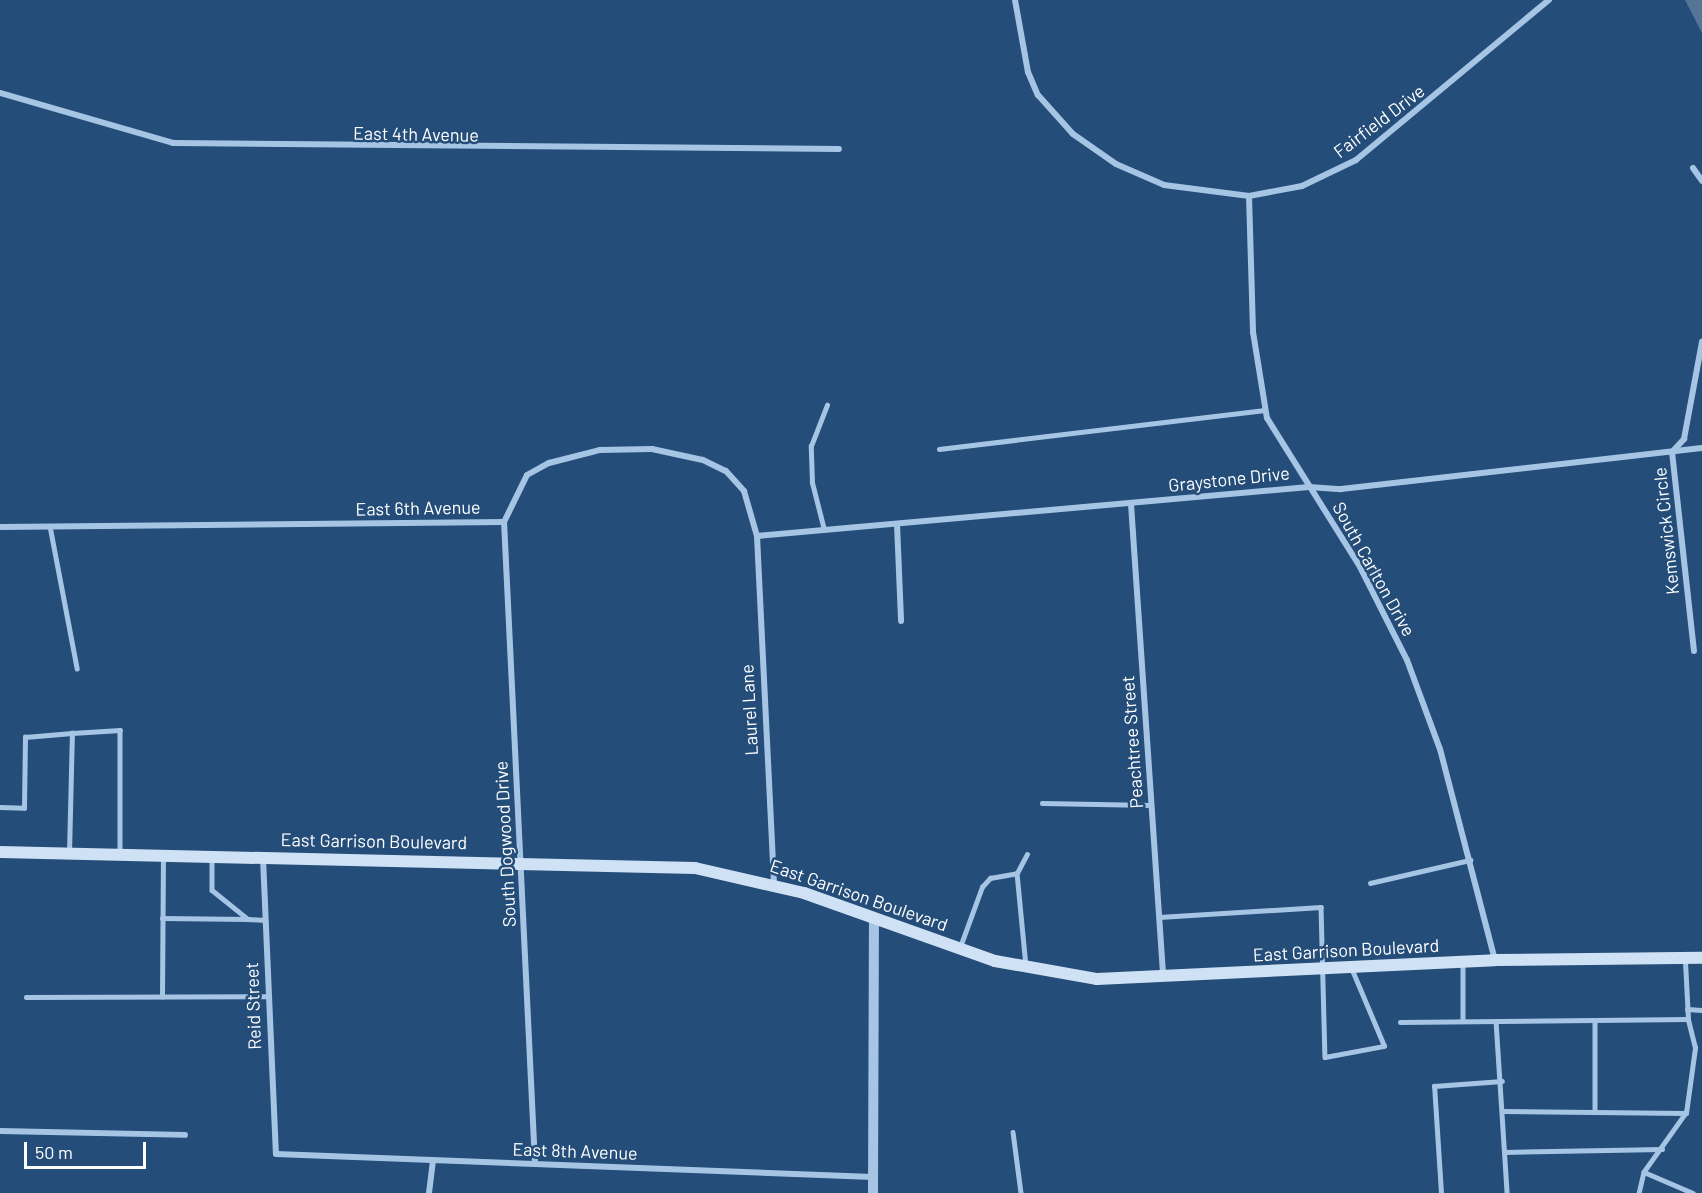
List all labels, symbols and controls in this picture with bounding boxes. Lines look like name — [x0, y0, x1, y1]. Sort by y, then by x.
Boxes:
street label: Fairfield Drive — [1329, 80, 1429, 162]
street label: East 4th Avenue — [353, 122, 479, 146]
street label: Graystone Drive — [1167, 462, 1291, 496]
street label: Kemswick Circle — [1649, 466, 1683, 596]
street label: East 6th Avenue — [355, 496, 481, 520]
street label: South Carlton Drive — [1328, 498, 1420, 640]
street label: Laurel Lane — [736, 664, 762, 756]
street label: Peachtree Street — [1117, 675, 1147, 809]
street label: South Dogwood Drive — [490, 760, 520, 928]
street label: East Garrison Boulevard — [281, 829, 467, 853]
street label: East Garrison Boulevard — [767, 854, 951, 936]
street label: East Garrison Boulevard — [1252, 934, 1440, 966]
street label: Reid Street — [241, 962, 265, 1050]
scale bar — [27, 1130, 148, 1168]
street label: East 8th Avenue — [512, 1138, 638, 1164]
text: 50 m — [35, 1141, 73, 1163]

